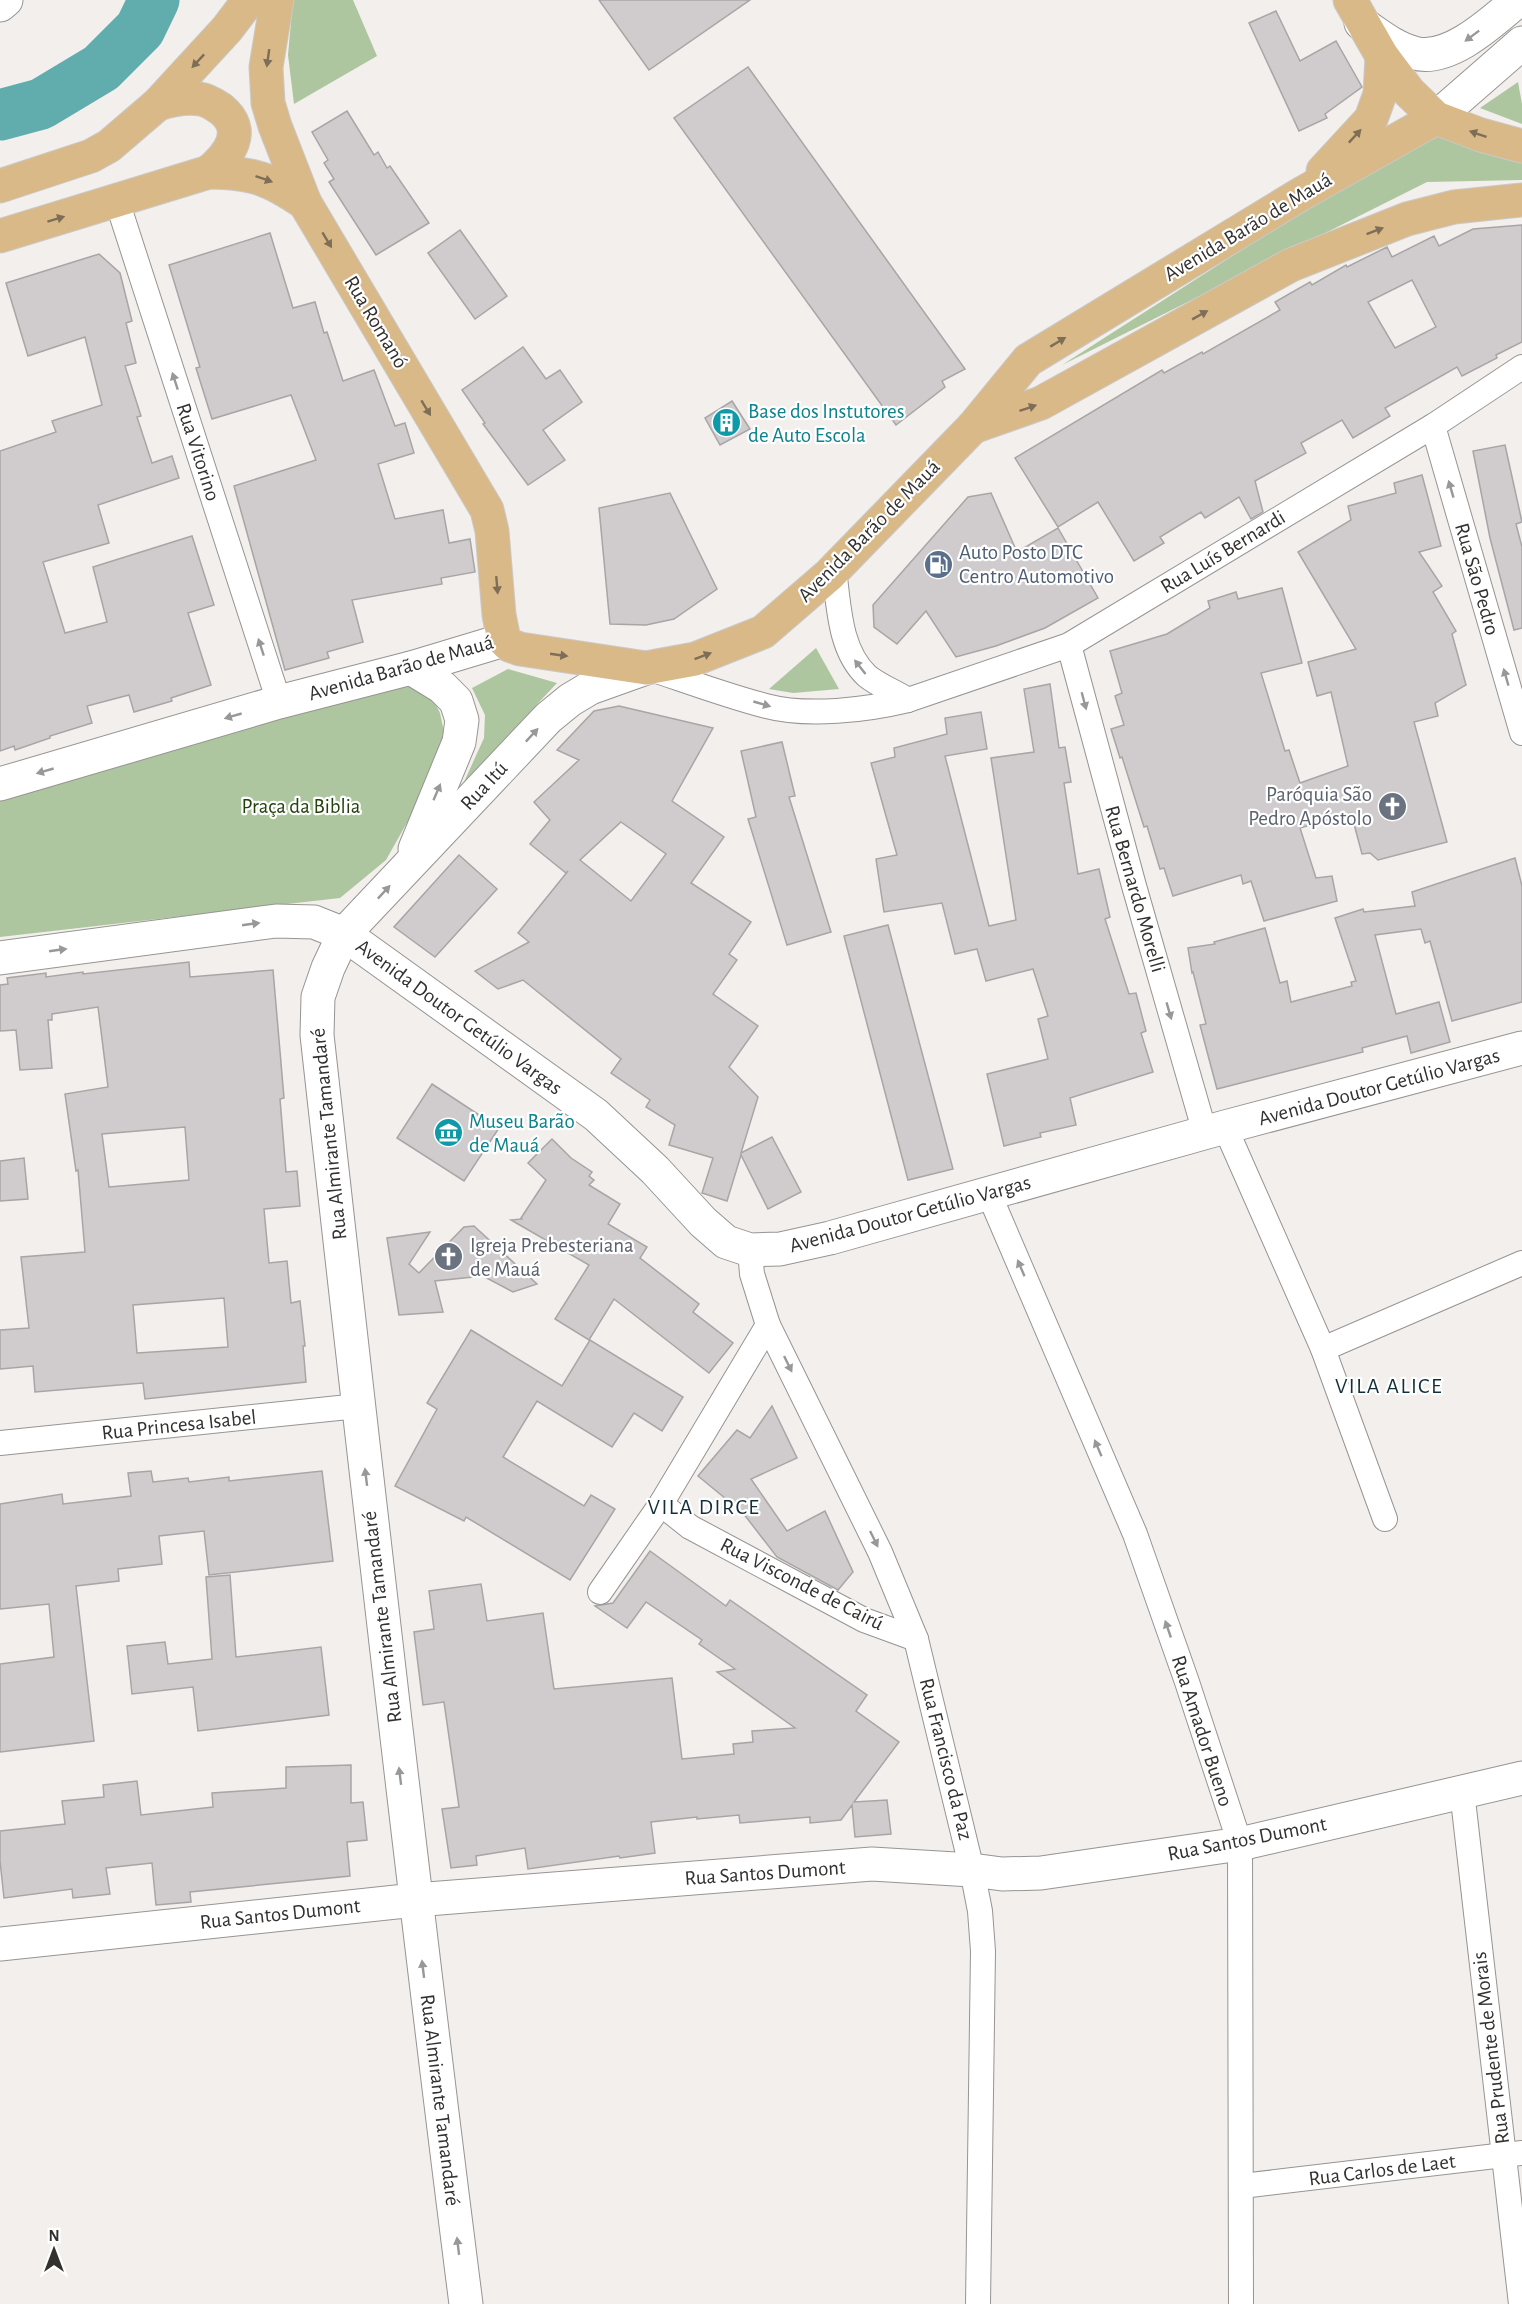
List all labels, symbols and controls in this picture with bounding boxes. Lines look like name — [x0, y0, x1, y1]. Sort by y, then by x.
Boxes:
one-way arrow — [1464, 29, 1480, 42]
one-way arrow — [263, 48, 272, 67]
one-way arrow — [191, 53, 205, 67]
one-way arrow — [1469, 128, 1487, 138]
one-way arrow — [1348, 129, 1361, 144]
street label: Avenida Barão de Mauá — [1161, 169, 1336, 285]
one-way arrow — [255, 175, 273, 185]
one-way arrow — [47, 214, 65, 223]
one-way arrow — [1366, 226, 1384, 235]
one-way arrow — [322, 232, 332, 249]
street label: Rua Romanó — [340, 272, 412, 372]
one-way arrow — [1192, 310, 1209, 320]
one-way arrow — [1050, 337, 1066, 348]
one-way arrow — [170, 372, 180, 390]
street label: Rua Vitorino — [172, 400, 224, 504]
one-way arrow — [421, 400, 432, 416]
place label: Base dos Instutores de Auto Escola — [748, 401, 904, 446]
one-way arrow — [1019, 402, 1037, 412]
building icon: Base dos Instutores de Auto Escola — [711, 407, 743, 439]
street label: Avenida Barão de Mauá — [794, 456, 944, 606]
one-way arrow — [1446, 480, 1455, 498]
street label: Rua Luís Bernardi — [1157, 507, 1289, 597]
street label: Rua São Pedro — [1451, 520, 1503, 638]
place label: Auto Posto DTC Centro Automotivo — [959, 542, 1114, 587]
fuel station icon: Auto Posto DTC Centro Automotivo — [922, 548, 954, 580]
one-way arrow — [492, 576, 501, 595]
street label: Avenida Barão de Mauá — [306, 631, 496, 704]
one-way arrow — [256, 638, 265, 656]
one-way arrow — [550, 650, 569, 659]
one-way arrow — [694, 650, 712, 660]
one-way arrow — [855, 659, 867, 674]
one-way arrow — [1501, 668, 1510, 686]
one-way arrow — [1080, 693, 1089, 711]
one-way arrow — [753, 700, 771, 709]
one-way arrow — [223, 712, 241, 721]
one-way arrow — [525, 727, 539, 742]
street label: Rua Itú — [457, 757, 512, 814]
one-way arrow — [36, 767, 54, 776]
one-way arrow — [432, 783, 442, 801]
place label: Paróquia São Pedro Apóstolo — [1248, 784, 1372, 829]
church icon: Paróquia São Pedro Apóstolo — [1377, 790, 1409, 822]
park label: Praça da Biblia — [241, 796, 361, 817]
street label: Rua Bernardo Morelli — [1101, 803, 1169, 975]
one-way arrow — [377, 884, 391, 899]
one-way arrow — [242, 920, 261, 929]
street label: Avenida Doutor Getúlio Vargas — [352, 935, 566, 1099]
one-way arrow — [49, 946, 68, 955]
one-way arrow — [1165, 1002, 1175, 1020]
street label: Rua Almirante Tamandaré — [307, 1027, 351, 1241]
street label: Avenida Doutor Getúlio Vargas — [1256, 1045, 1502, 1129]
place label: Museu Barão de Mauá — [469, 1111, 575, 1156]
museum icon: Museu Barão de Mauá — [432, 1117, 464, 1149]
street label: Avenida Doutor Getúlio Vargas — [787, 1172, 1033, 1256]
place label: Igreja Prebesteriana de Mauá — [470, 1235, 634, 1280]
church icon: Igreja Prebesteriana de Mauá — [433, 1241, 465, 1273]
one-way arrow — [1016, 1259, 1026, 1277]
one-way arrow — [783, 1356, 792, 1373]
district label: VILA ALICE — [1335, 1375, 1443, 1397]
street label: Rua Princesa Isabel — [101, 1406, 257, 1444]
one-way arrow — [1093, 1438, 1103, 1456]
one-way arrow — [361, 1468, 371, 1487]
district label: VILA DIRCE — [648, 1496, 760, 1518]
street label: Rua Almirante Tamandaré — [359, 1510, 405, 1724]
one-way arrow — [869, 1531, 878, 1548]
street label: Rua Visconde de Cairú — [717, 1534, 887, 1634]
one-way arrow — [1163, 1620, 1173, 1638]
street label: Rua Amador Bueno — [1168, 1653, 1236, 1809]
street label: Rua Francisco da Paz — [916, 1676, 976, 1842]
one-way arrow — [395, 1766, 405, 1785]
street label: Rua Santos Dumont — [1166, 1813, 1329, 1865]
street label: Rua Santos Dumont — [684, 1857, 847, 1889]
street label: Rua Santos Dumont — [199, 1895, 362, 1933]
street label: Rua Prudente de Morais — [1469, 1951, 1513, 2145]
one-way arrow — [419, 1960, 428, 1979]
street label: Rua Almirante Tamandaré — [417, 1993, 463, 2207]
street label: Rua Carlos de Laet — [1307, 2151, 1457, 2189]
north arrow — [24, 2220, 84, 2280]
text: N — [48, 2228, 60, 2244]
one-way arrow — [454, 2236, 463, 2255]

